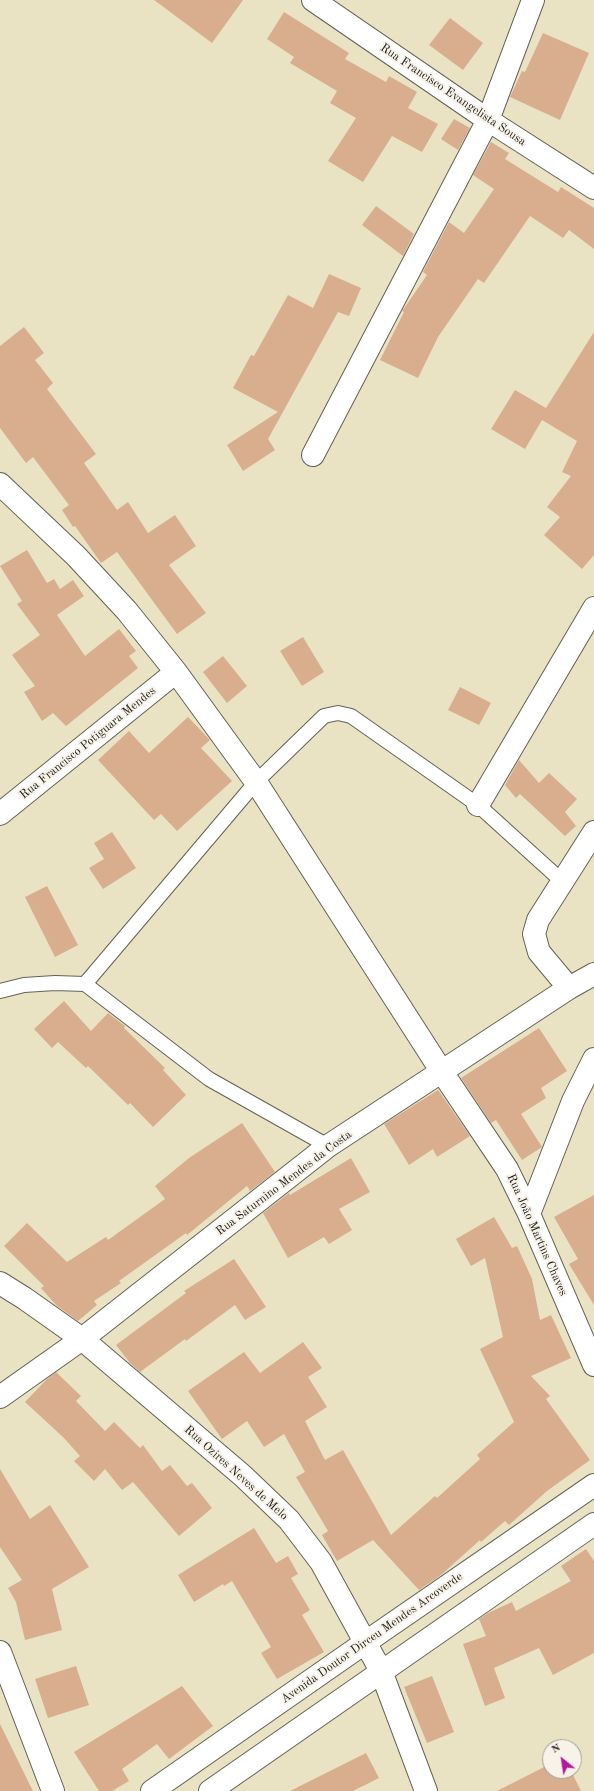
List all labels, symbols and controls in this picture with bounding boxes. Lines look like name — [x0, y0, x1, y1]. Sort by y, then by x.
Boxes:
street label: Rua Francisco Evangelista Sousa — [377, 41, 529, 149]
street label: Rua Francisco Potiguara Mendes — [17, 684, 159, 802]
street label: Rua Saturnino Mendes da Costa — [213, 1127, 355, 1239]
street label: Rua João Martins Chaves — [504, 1172, 570, 1298]
street label: Rua Ozires Neves de Melo — [181, 1423, 291, 1523]
street label: Avenida Doutor Dirceu Mendes Arcoverde — [278, 1569, 466, 1707]
north arrow — [542, 1739, 582, 1779]
text: N — [550, 1742, 563, 1756]

